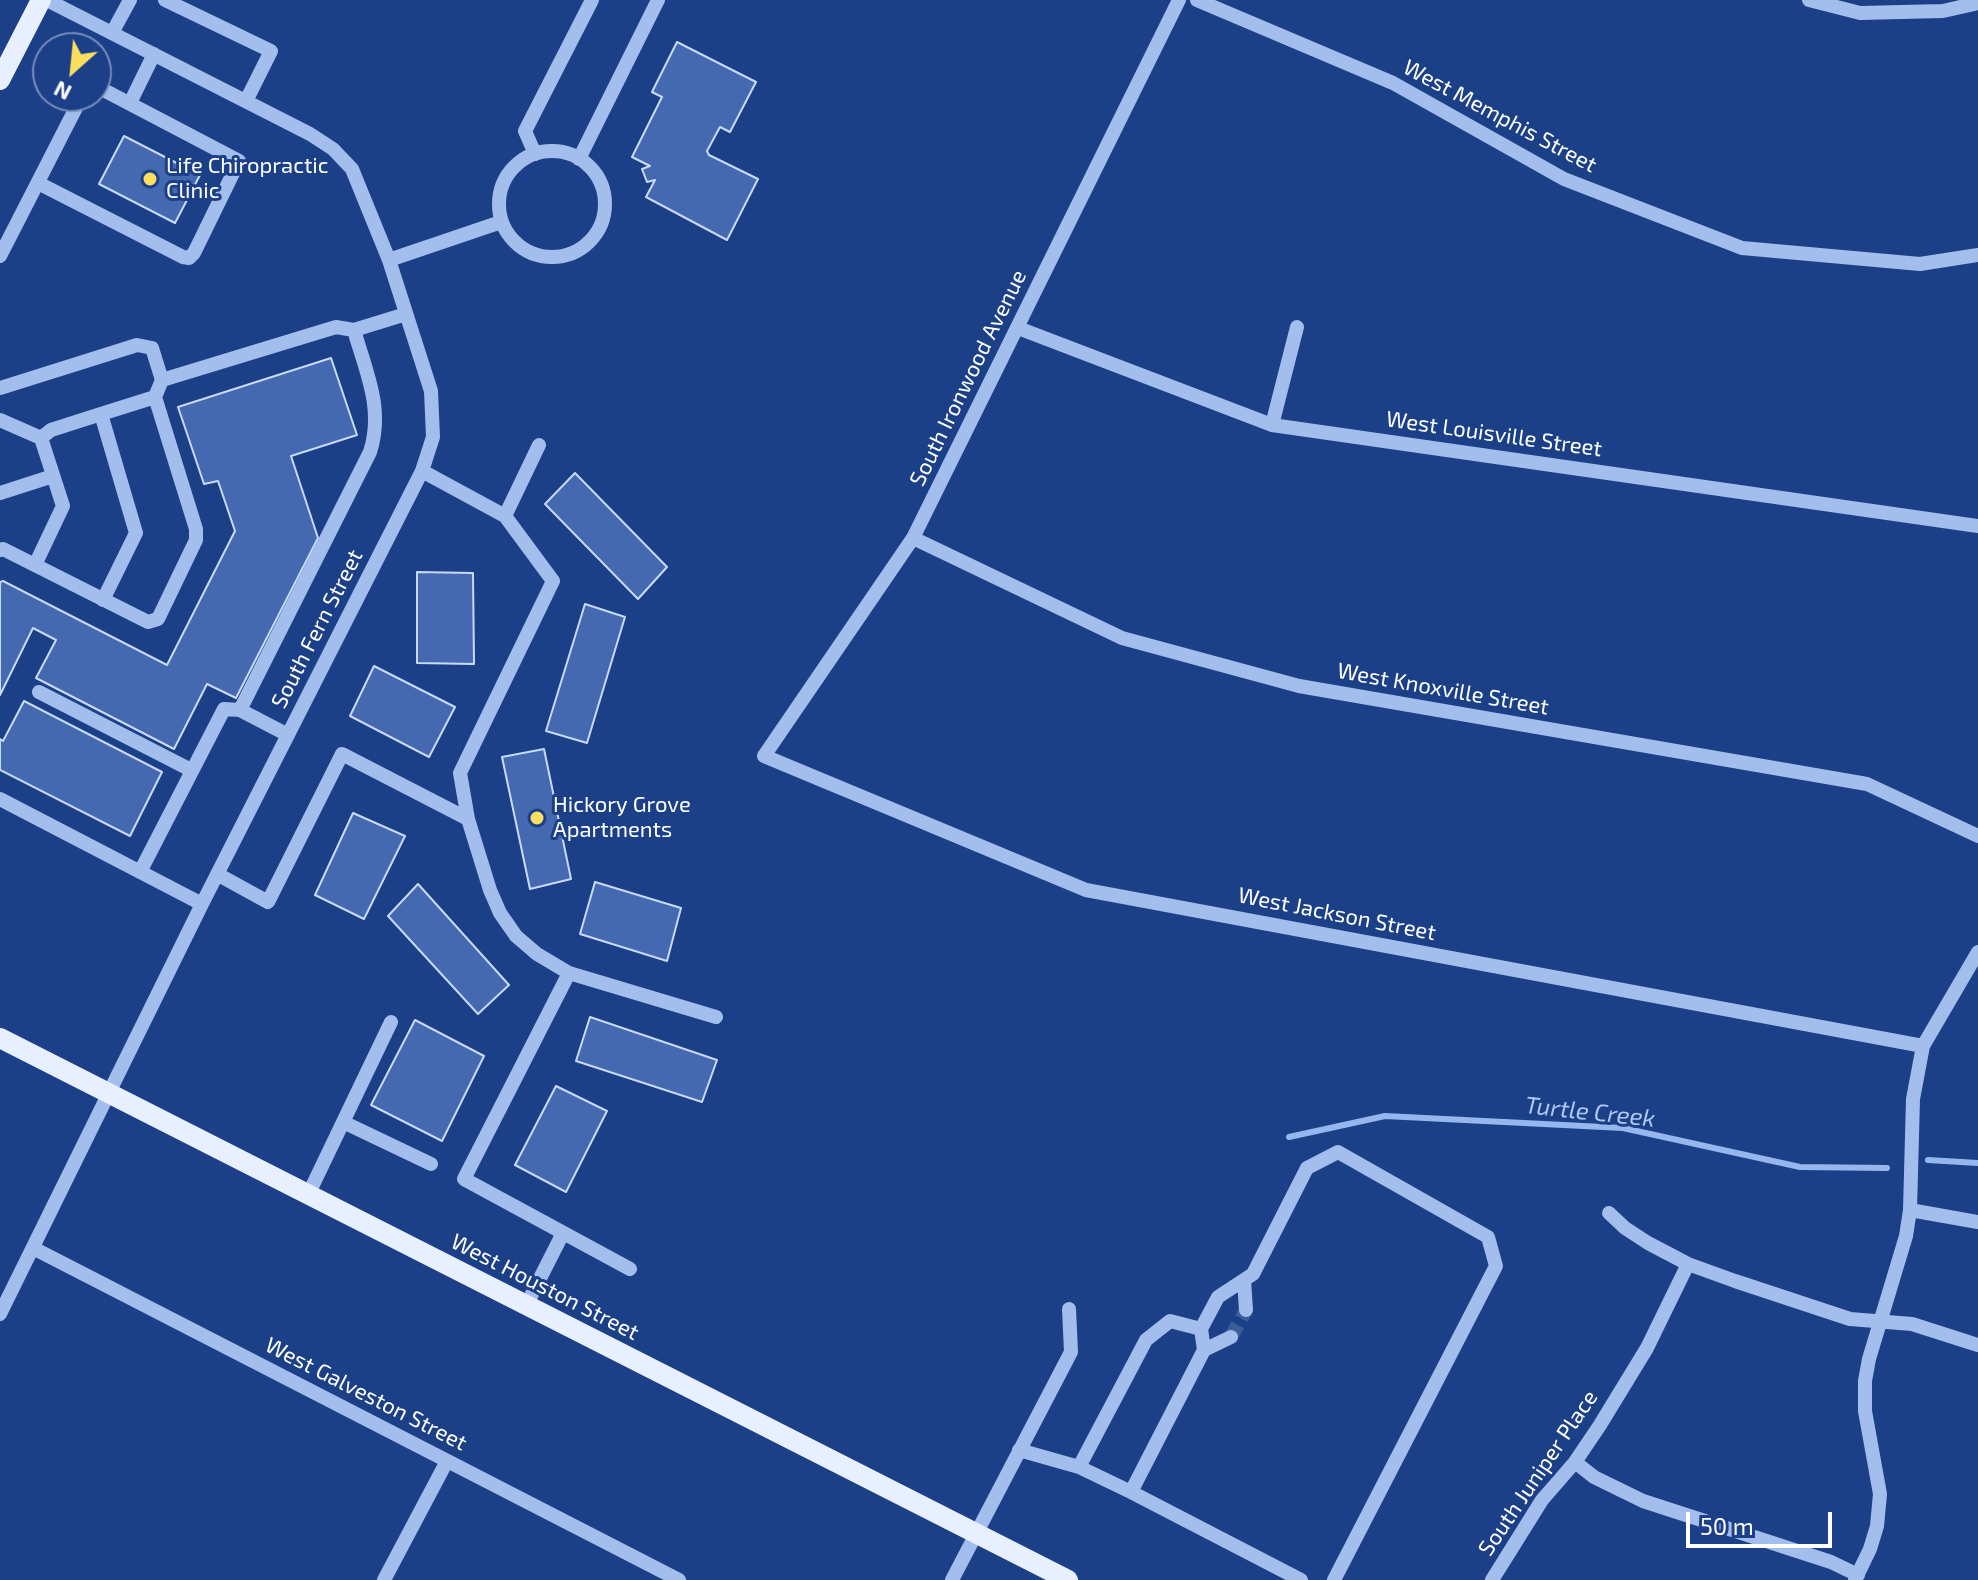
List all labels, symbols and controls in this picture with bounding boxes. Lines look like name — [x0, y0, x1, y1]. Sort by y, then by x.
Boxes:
north arrow — [32, 32, 112, 112]
street label: West Memphis Street — [1399, 54, 1601, 178]
text: N — [49, 76, 75, 107]
place label: Life Chiropractic Clinic — [166, 153, 328, 204]
marker: Life Chiropractic Clinic — [141, 170, 159, 188]
street label: South Ironwood Avenue — [904, 266, 1032, 490]
street label: West Louisville Street — [1384, 406, 1604, 462]
street label: South Fern Street — [266, 545, 368, 713]
street label: West Knoxville Street — [1335, 657, 1551, 721]
place label: Hickory Grove Apartments — [553, 792, 691, 844]
marker: Hickory Grove Apartments — [528, 809, 546, 827]
street label: West Jackson Street — [1236, 882, 1438, 946]
water label: Turtle Creek — [1524, 1091, 1656, 1133]
street label: West Houston Street — [447, 1228, 643, 1346]
street label: West Galveston Street — [261, 1332, 471, 1456]
street label: South Juniper Place — [1473, 1385, 1603, 1561]
scale bar — [1690, 1496, 1836, 1546]
text: 50 m — [1700, 1511, 1754, 1540]

